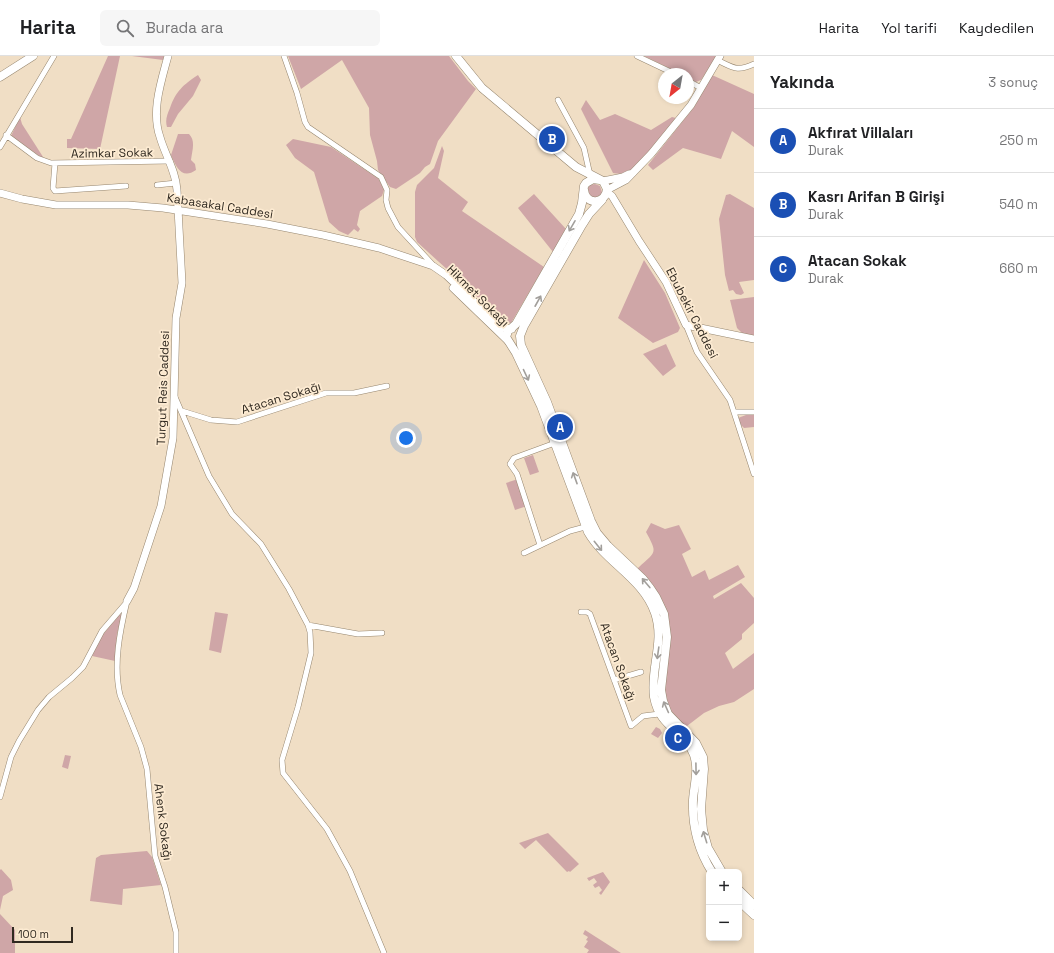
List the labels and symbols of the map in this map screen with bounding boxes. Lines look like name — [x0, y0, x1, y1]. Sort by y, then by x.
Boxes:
north arrow — [658, 68, 694, 104]
pin: B — [539, 124, 565, 154]
street label: Azimkar Sokak — [71, 144, 154, 162]
street label: Kabasakal Caddesi — [166, 190, 274, 222]
one-way arrow — [567, 220, 575, 232]
street label: Hikmet Sokağı — [444, 262, 512, 330]
street label: Ebubekir Caddesi — [662, 265, 722, 361]
one-way arrow — [534, 295, 542, 307]
street label: Turgut Reis Caddesi — [153, 330, 173, 446]
one-way arrow — [523, 368, 530, 380]
street label: Atacan Sokağı — [239, 378, 323, 418]
pin: A — [547, 412, 573, 442]
your location — [396, 428, 416, 448]
one-way arrow — [571, 472, 579, 484]
one-way arrow — [593, 541, 602, 551]
one-way arrow — [642, 578, 651, 589]
street label: Atacan Sokağı — [596, 620, 640, 704]
one-way arrow — [654, 646, 662, 659]
one-way arrow — [661, 702, 669, 714]
pin: C — [665, 723, 691, 753]
one-way arrow — [692, 762, 699, 775]
street label: Ahenk Sokağı — [150, 783, 176, 861]
one-way arrow — [701, 831, 708, 844]
scale bar — [12, 925, 73, 944]

